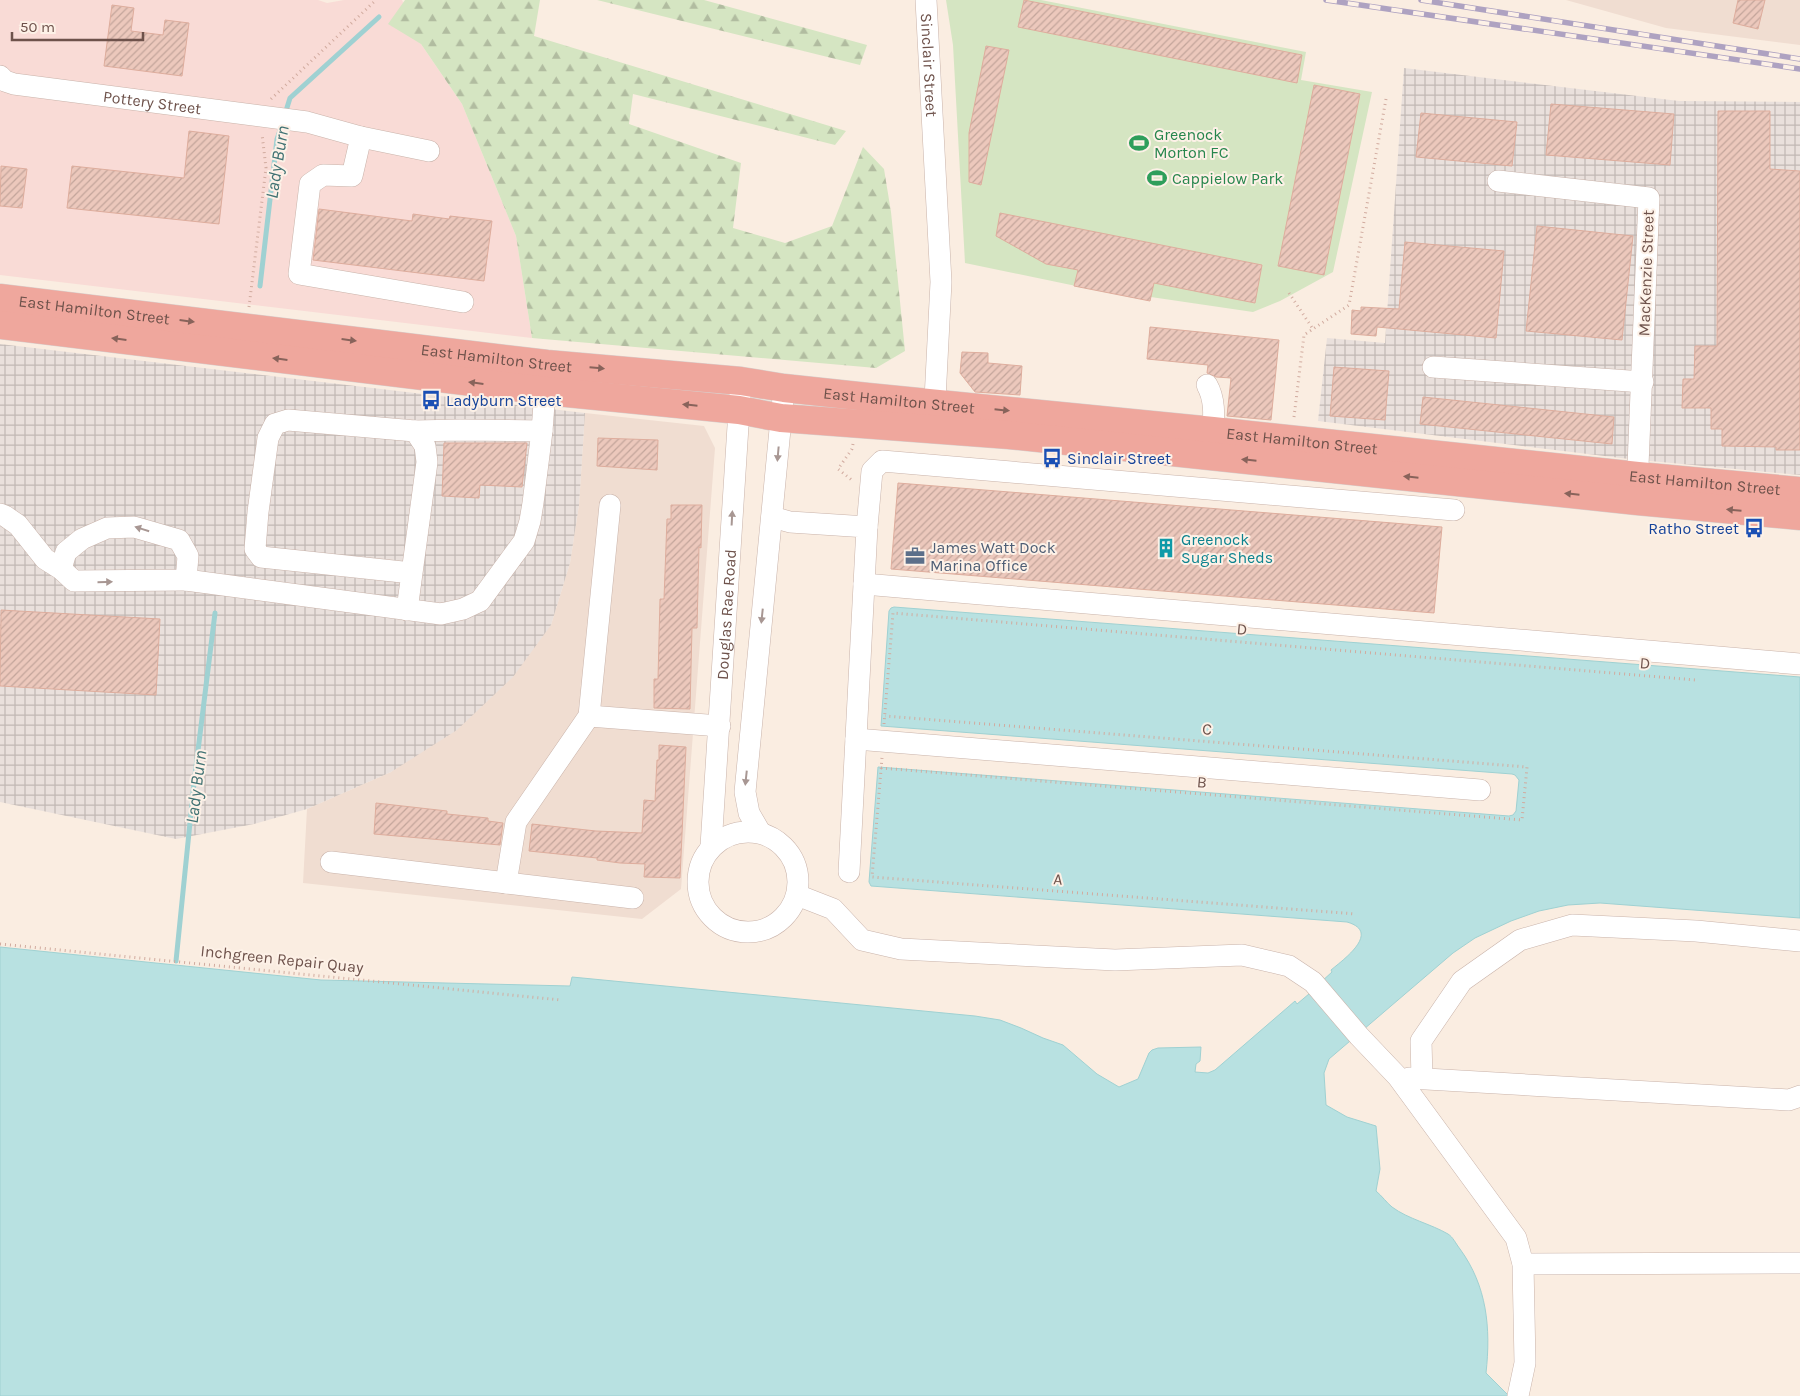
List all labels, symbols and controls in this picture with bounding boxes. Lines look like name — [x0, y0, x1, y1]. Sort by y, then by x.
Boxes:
scale bar — [12, 10, 144, 42]
street label: Sinclair Street — [917, 12, 942, 117]
text: 50 m — [20, 18, 55, 36]
street label: Pottery Street — [102, 86, 203, 118]
water label: Lady Burn — [260, 124, 294, 200]
place label: Greenock Morton FC — [1154, 125, 1229, 162]
sports icon: Greenock Morton FC — [1128, 132, 1150, 154]
sports icon: Cappielow Park — [1146, 167, 1168, 189]
place label: Cappielow Park — [1172, 169, 1283, 188]
street label: MacKenzie Street — [1634, 209, 1658, 337]
street label: East Hamilton Street — [18, 291, 171, 328]
one-way arrow — [180, 317, 196, 325]
one-way arrow — [111, 335, 127, 343]
one-way arrow — [341, 336, 357, 344]
street label: East Hamilton Street — [420, 339, 573, 376]
one-way arrow — [272, 355, 288, 363]
one-way arrow — [589, 365, 605, 373]
one-way arrow — [468, 379, 484, 387]
street label: East Hamilton Street — [822, 383, 976, 417]
bus stop icon: Ladyburn Street — [420, 389, 442, 411]
place label: Ladyburn Street — [446, 391, 562, 410]
one-way arrow — [682, 401, 698, 409]
one-way arrow — [995, 406, 1011, 414]
street label: East Hamilton Street — [1225, 423, 1379, 458]
one-way arrow — [774, 446, 782, 462]
bus stop icon: Sinclair Street — [1041, 447, 1063, 469]
place label: Sinclair Street — [1067, 449, 1171, 468]
one-way arrow — [1241, 456, 1257, 464]
street label: East Hamilton Street — [1628, 466, 1781, 499]
one-way arrow — [1402, 473, 1418, 481]
one-way arrow — [1564, 490, 1580, 498]
one-way arrow — [1726, 506, 1742, 514]
one-way arrow — [729, 510, 737, 526]
bus stop icon: Ratho Street — [1743, 517, 1765, 539]
place label: Ratho Street — [1648, 519, 1739, 538]
one-way arrow — [134, 525, 149, 533]
place label: Greenock Sugar Sheds — [1181, 530, 1273, 567]
building icon: Greenock Sugar Sheds — [1155, 537, 1177, 559]
place label: James Watt Dock Marina Office — [930, 538, 1056, 575]
office icon: James Watt Dock Marina Office — [904, 545, 926, 567]
street label: Douglas Rae Road — [712, 548, 740, 681]
one-way arrow — [97, 578, 113, 586]
one-way arrow — [758, 608, 766, 624]
street label: D — [1236, 619, 1248, 639]
street label: D — [1639, 653, 1651, 673]
street label: C — [1201, 719, 1213, 739]
water label: Lady Burn — [181, 749, 211, 825]
one-way arrow — [742, 770, 750, 786]
street label: B — [1196, 772, 1208, 792]
street label: A — [1053, 869, 1063, 889]
street label: Inchgreen Repair Quay — [200, 941, 365, 977]

